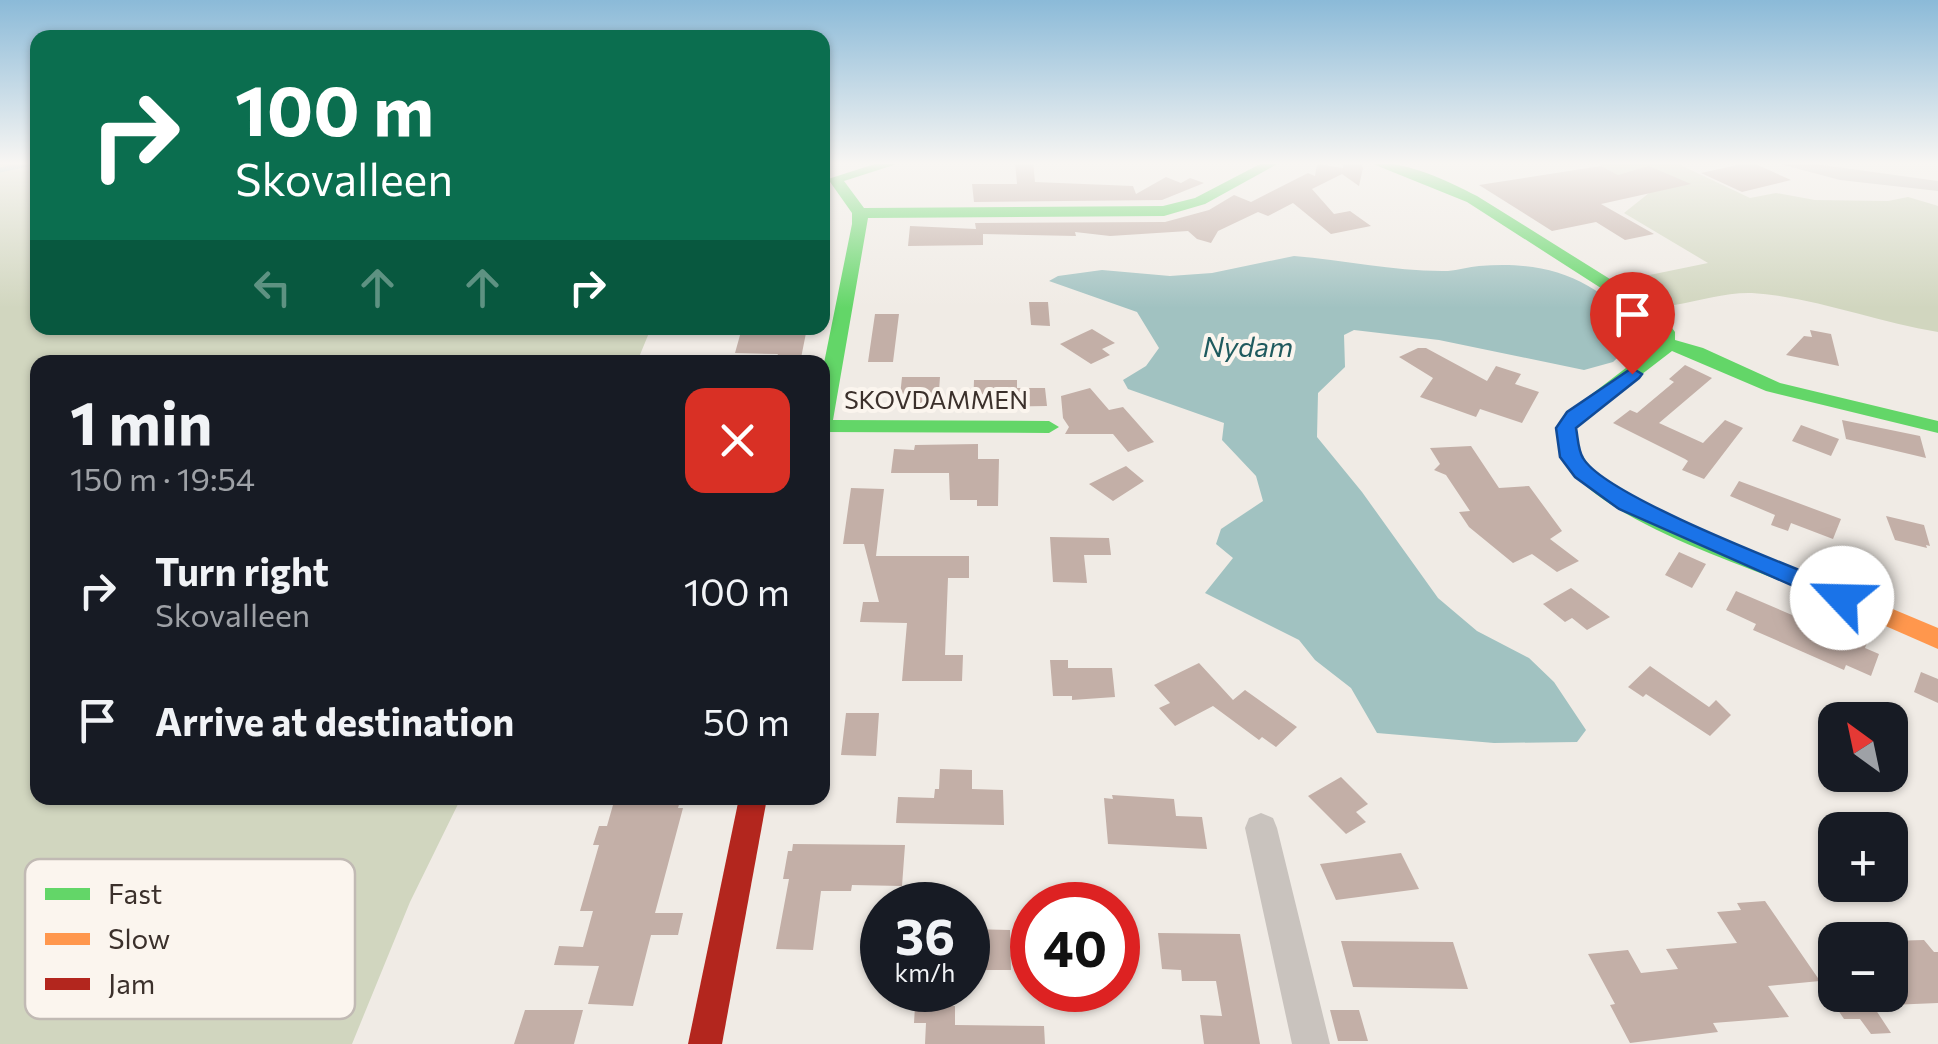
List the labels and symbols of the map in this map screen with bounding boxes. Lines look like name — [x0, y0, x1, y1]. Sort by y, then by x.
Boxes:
pin — [1590, 272, 1675, 375]
water label: Nydam — [1203, 329, 1293, 363]
street label: SKOVDAMMEN — [844, 384, 1028, 414]
position arrow — [1790, 546, 1894, 650]
north arrow — [1818, 702, 1908, 792]
legend — [25, 859, 355, 1019]
text: Fast — [108, 876, 162, 910]
speed limit sign: 40 — [1010, 882, 1140, 1012]
text: Slow — [108, 921, 170, 955]
text: Jam — [108, 966, 155, 1000]

